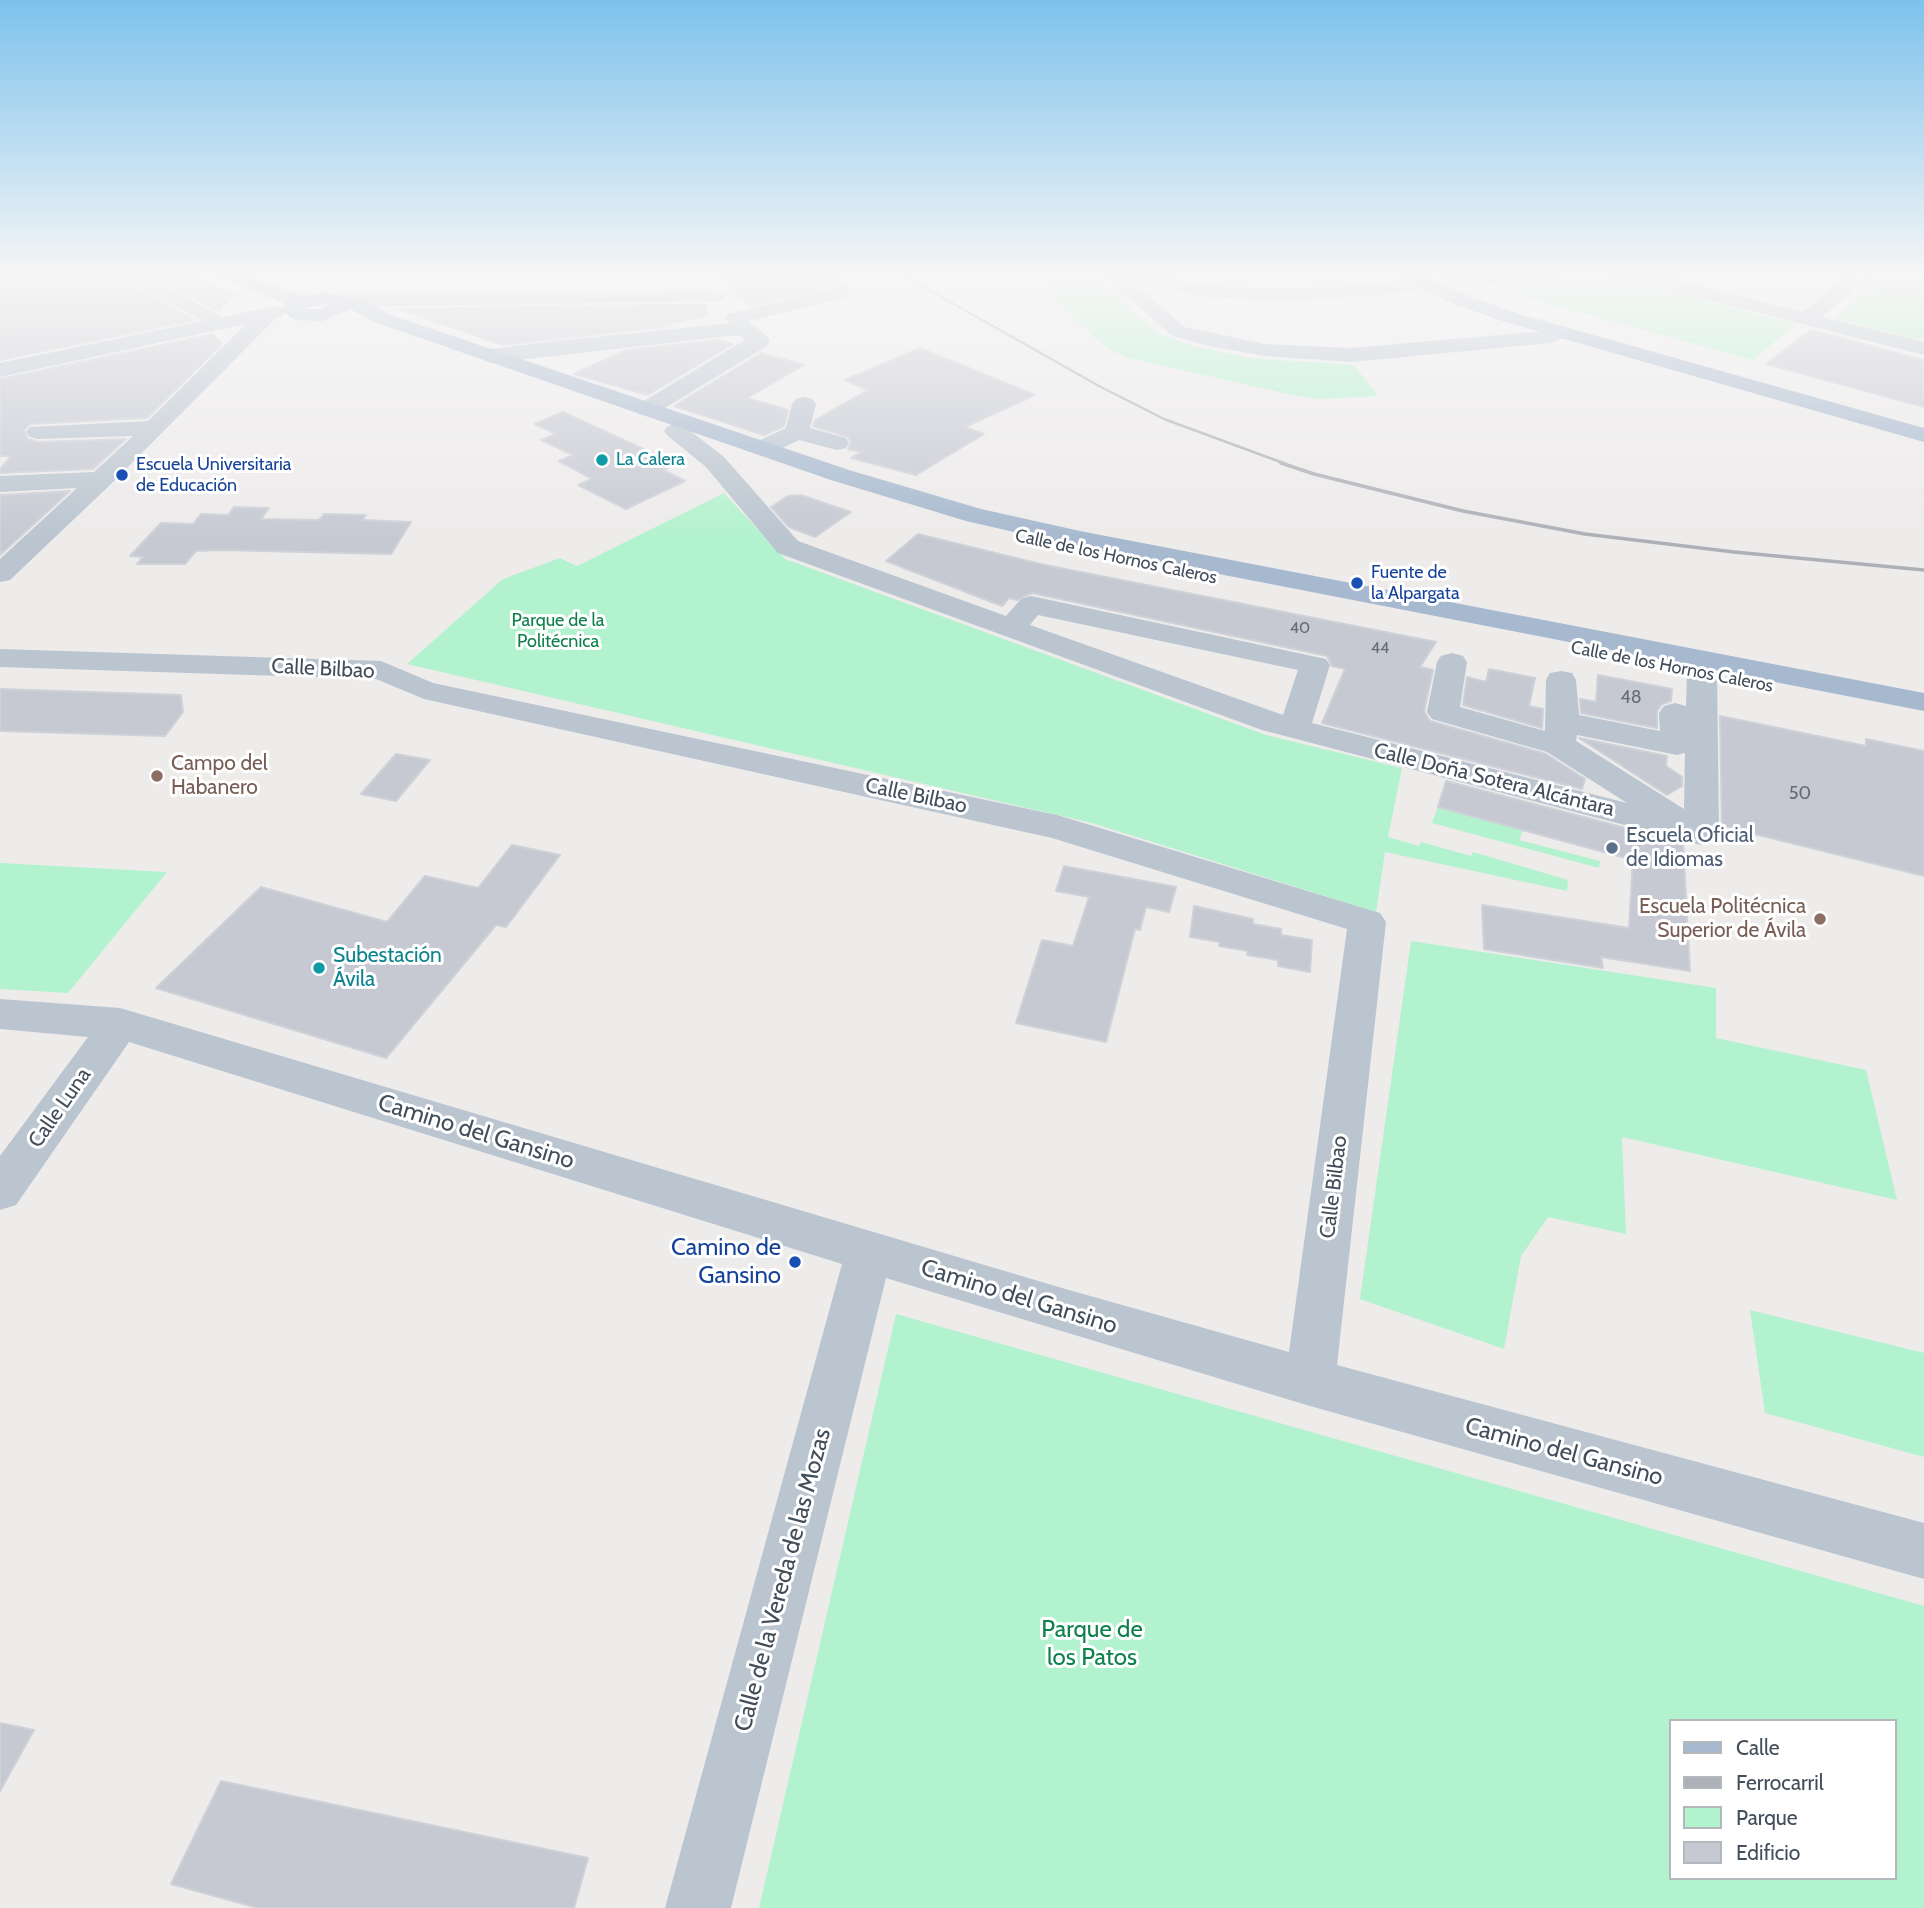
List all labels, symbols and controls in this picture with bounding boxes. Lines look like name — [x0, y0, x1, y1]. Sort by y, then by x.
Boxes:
place label: La Calera — [616, 449, 685, 471]
marker: La Calera — [594, 452, 610, 468]
place label: Escuela Universitaria de Educación — [136, 454, 291, 496]
marker: Escuela Universitaria de Educación — [114, 467, 130, 483]
street label: Calle de los Hornos Caleros — [1013, 525, 1219, 589]
place label: Fuente de la Alpargata — [1371, 562, 1460, 604]
marker: Fuente de la Alpargata — [1349, 575, 1365, 591]
park label: Parque de la Politécnica — [511, 610, 605, 652]
house number: 40 — [1290, 618, 1310, 638]
street label: Calle de los Hornos Caleros — [1569, 637, 1775, 697]
house number: 44 — [1371, 638, 1389, 658]
street label: Calle Bilbao — [271, 654, 375, 684]
house number: 48 — [1620, 687, 1642, 709]
street label: Calle Doña Sotera Alcántara — [1371, 738, 1617, 822]
place label: Campo del Habanero — [171, 751, 268, 801]
marker: Campo del Habanero — [149, 768, 165, 784]
street label: Calle Bilbao — [863, 773, 969, 819]
house number: 50 — [1789, 783, 1811, 805]
place label: Escuela Oficial de Idiomas — [1626, 823, 1754, 873]
marker: Escuela Oficial de Idiomas — [1604, 840, 1620, 856]
place label: Escuela Politécnica Superior de Ávila — [1639, 894, 1806, 944]
marker: Escuela Politécnica Superior de Ávila — [1812, 911, 1828, 927]
place label: Subestación Ávila — [333, 943, 442, 993]
marker: Subestación Ávila — [311, 960, 327, 976]
street label: Calle Luna — [23, 1063, 97, 1153]
street label: Camino del Gansino — [374, 1088, 578, 1176]
street label: Calle Bilbao — [1315, 1134, 1353, 1240]
place label: Camino de Gansino — [671, 1234, 781, 1290]
street label: Camino del Gansino — [917, 1253, 1121, 1341]
marker: Camino de Gansino — [787, 1254, 803, 1270]
street label: Camino del Gansino — [1462, 1412, 1666, 1492]
street label: Calle de la Vereda de las Mozas — [729, 1425, 837, 1735]
park label: Parque de los Patos — [1041, 1616, 1143, 1672]
legend — [1668, 1719, 1896, 1880]
text: Calle — [1736, 1735, 1780, 1760]
text: Ferrocarril — [1736, 1770, 1824, 1795]
text: Parque — [1736, 1805, 1798, 1830]
text: Edificio — [1736, 1840, 1800, 1865]

